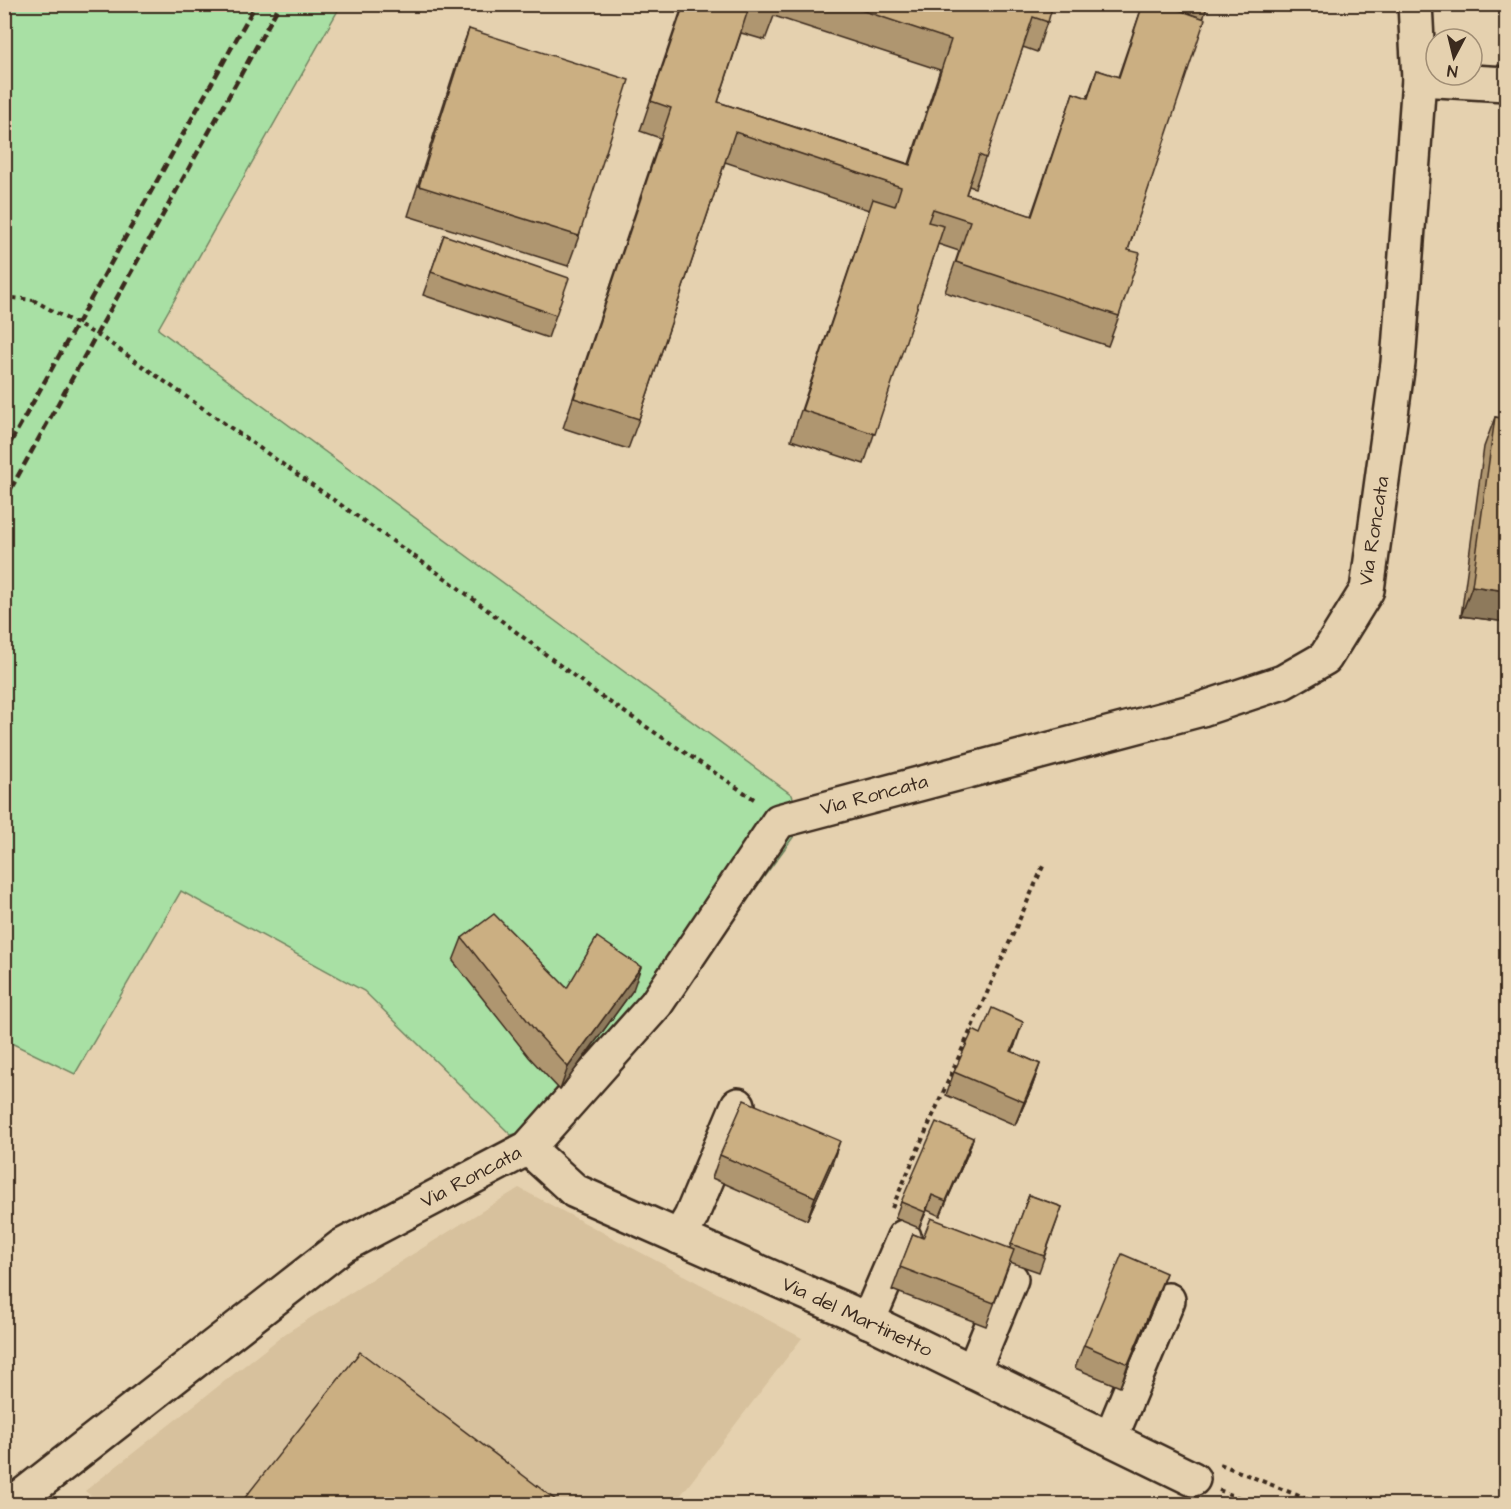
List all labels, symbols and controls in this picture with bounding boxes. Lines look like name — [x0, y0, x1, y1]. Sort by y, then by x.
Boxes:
north arrow — [1424, 27, 1484, 87]
text: N — [1446, 59, 1459, 82]
street label: Via Roncata — [1352, 474, 1396, 588]
street label: Via Roncata — [817, 767, 931, 823]
street label: Via Roncata — [416, 1139, 526, 1215]
street label: Via del Martinetto — [777, 1270, 937, 1364]

